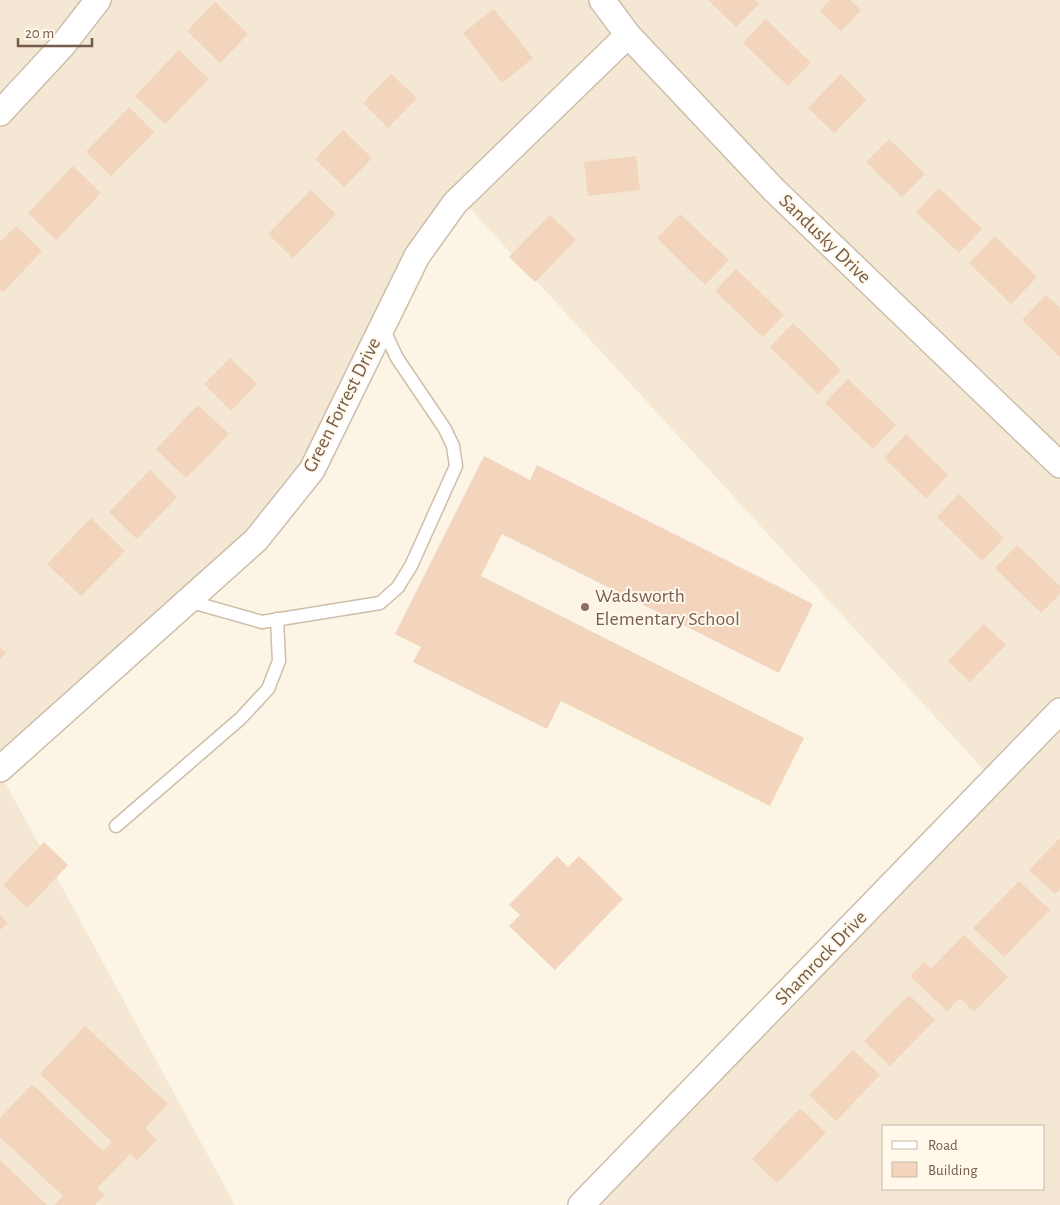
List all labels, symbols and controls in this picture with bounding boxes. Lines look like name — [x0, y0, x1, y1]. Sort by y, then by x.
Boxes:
scale bar — [18, 15, 91, 47]
text: 20 m — [25, 26, 54, 41]
street label: Sandusky Drive — [775, 191, 875, 287]
street label: Green Forrest Drive — [299, 334, 385, 476]
place label: Wadsworth Elementary School — [595, 586, 740, 629]
marker: Wadsworth Elementary School — [579, 601, 591, 613]
street label: Shamrock Drive — [771, 907, 871, 1009]
legend — [882, 1125, 1045, 1190]
text: Road — [928, 1138, 958, 1153]
text: Building — [928, 1163, 978, 1178]

